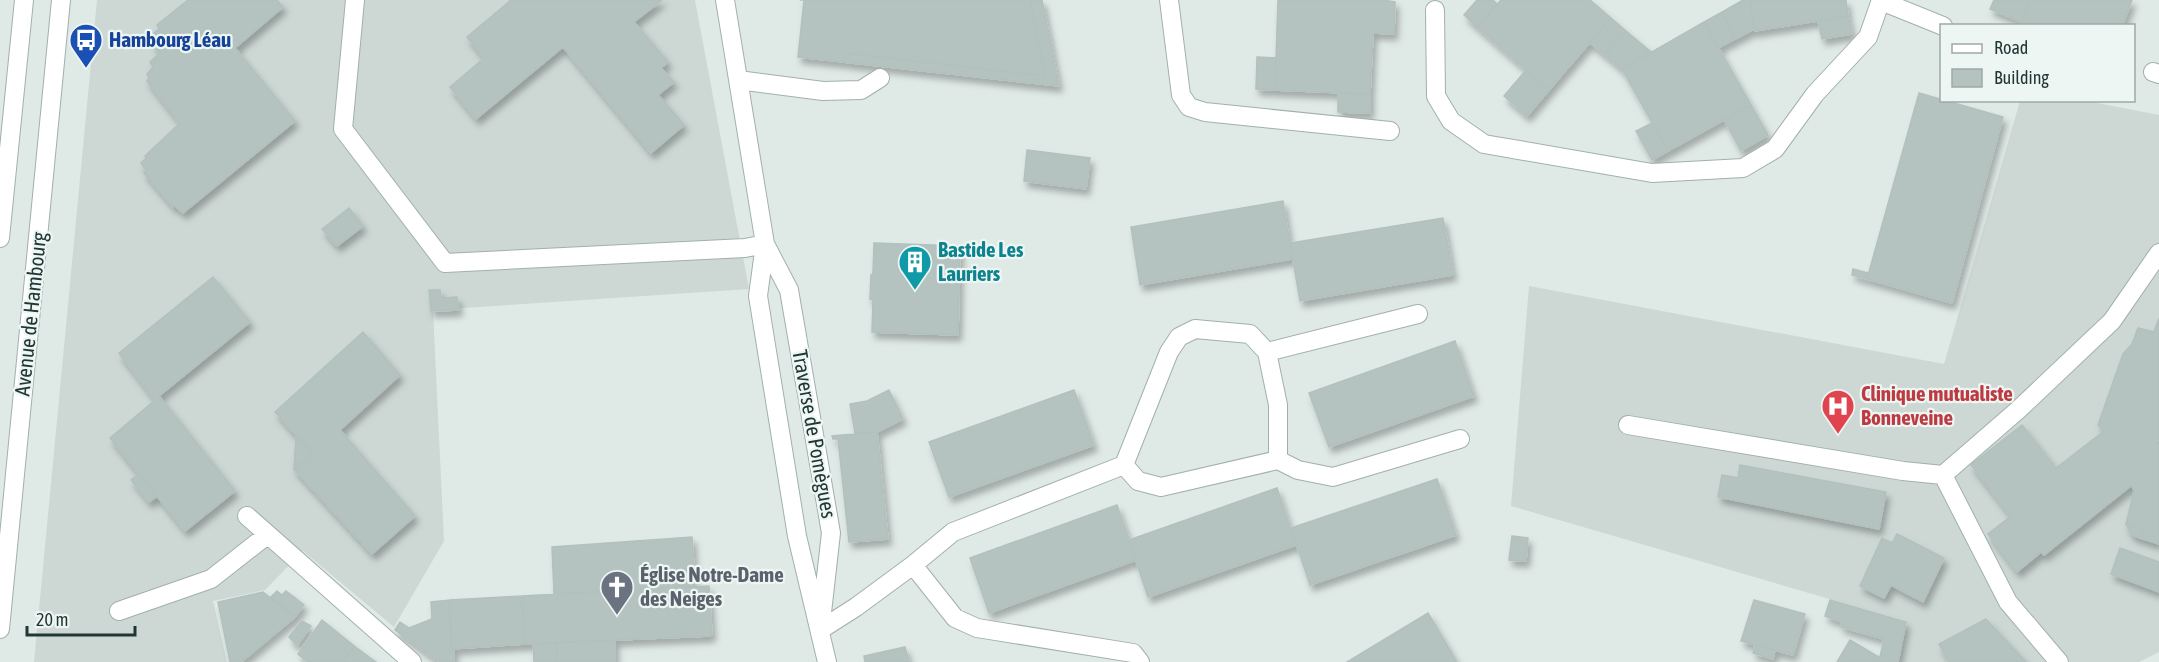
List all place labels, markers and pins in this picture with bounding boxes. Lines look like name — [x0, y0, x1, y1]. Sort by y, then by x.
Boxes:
bus stop icon: Hambourg Léau — [68, 22, 104, 69]
place label: Hambourg Léau — [109, 27, 231, 51]
place label: Bastide Les Lauriers — [938, 237, 1024, 285]
building icon: Bastide Les Lauriers — [897, 244, 933, 291]
place label: Clinique mutualiste Bonneveine — [1861, 381, 2013, 429]
hospital icon: Clinique mutualiste Bonneveine — [1820, 388, 1856, 435]
place label: Église Notre-Dame des Neiges — [640, 562, 784, 610]
church icon: Église Notre-Dame des Neiges — [599, 569, 635, 616]

